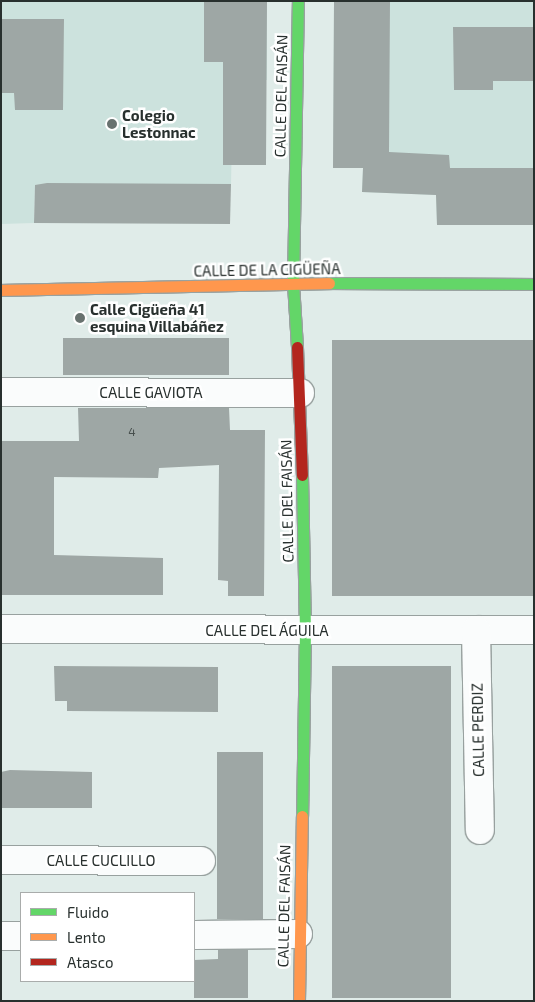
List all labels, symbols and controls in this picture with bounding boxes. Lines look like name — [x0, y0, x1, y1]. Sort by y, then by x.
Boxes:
street label: CALLE DEL FAISÁN — [271, 34, 291, 158]
place label: Colegio Lestonnac — [122, 106, 196, 141]
marker: Colegio Lestonnac — [106, 118, 118, 130]
street label: CALLE DE LA CIGÜEÑA — [193, 260, 341, 280]
place label: Calle Cigüeña 41 esquina Villabáñez — [90, 300, 224, 335]
marker: Calle Cigüeña 41 esquina Villabáñez — [74, 312, 86, 324]
street label: CALLE GAVIOTA — [99, 384, 203, 402]
house number: 4 — [128, 425, 136, 439]
street label: CALLE DEL FAISÁN — [277, 439, 297, 563]
street label: CALLE DEL ÁGUILA — [205, 622, 329, 640]
street label: CALLE PERDIZ — [468, 683, 488, 777]
street label: CALLE DEL FAISÁN — [274, 844, 294, 968]
street label: CALLE CUCLILLO — [47, 852, 155, 870]
legend — [20, 892, 195, 982]
text: Fluido — [67, 903, 109, 921]
text: Lento — [67, 928, 106, 946]
text: Atasco — [67, 953, 113, 971]

